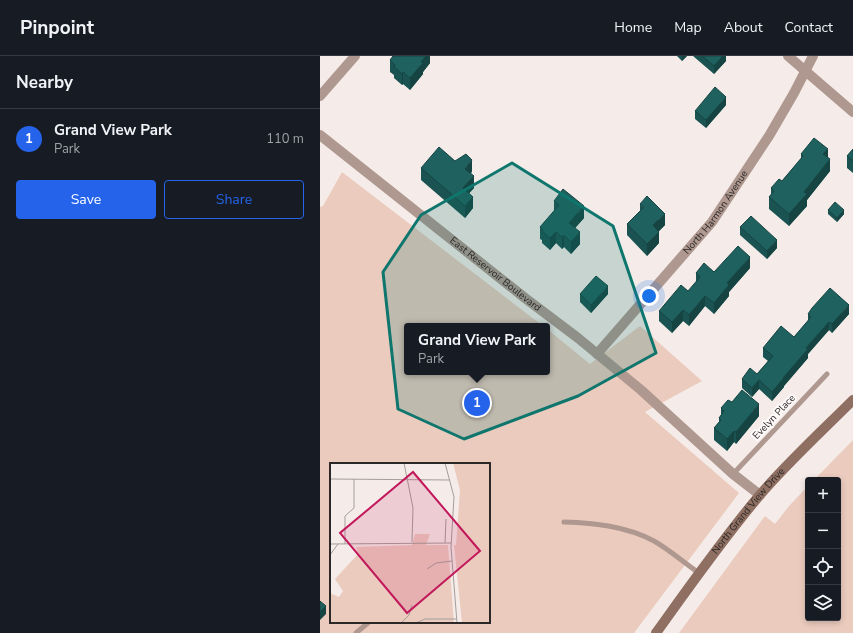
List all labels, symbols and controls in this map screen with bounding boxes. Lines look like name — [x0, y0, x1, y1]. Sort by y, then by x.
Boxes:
text: Pinpoint — [20, 15, 94, 41]
text: Home — [614, 18, 652, 37]
text: Map — [674, 18, 702, 37]
text: About — [724, 18, 763, 37]
text: Contact — [785, 18, 833, 37]
text: Nearby — [16, 71, 73, 94]
text: Grand View Park — [54, 120, 172, 140]
text: 1 — [25, 130, 33, 148]
text: 110 m — [266, 130, 304, 148]
text: Park — [54, 140, 80, 158]
street label: North Harmon Avenue — [680, 168, 751, 257]
button: Save — [16, 180, 156, 219]
button: Share — [164, 180, 304, 219]
street label: East Reservoir Boulevard — [447, 234, 544, 315]
your location — [639, 286, 659, 306]
popup — [404, 323, 550, 375]
text: Grand View Park — [418, 330, 536, 350]
text: Park — [418, 350, 444, 368]
pin: 1 — [464, 388, 490, 418]
street label: Evelyn Place — [750, 391, 798, 443]
inset map — [330, 463, 490, 623]
street label: North Grand View Drive — [708, 465, 788, 557]
map controls — [805, 477, 841, 621]
button: + — [805, 477, 841, 513]
button: − — [805, 513, 841, 549]
button: locate — [805, 549, 841, 585]
button: layers — [805, 585, 841, 621]

